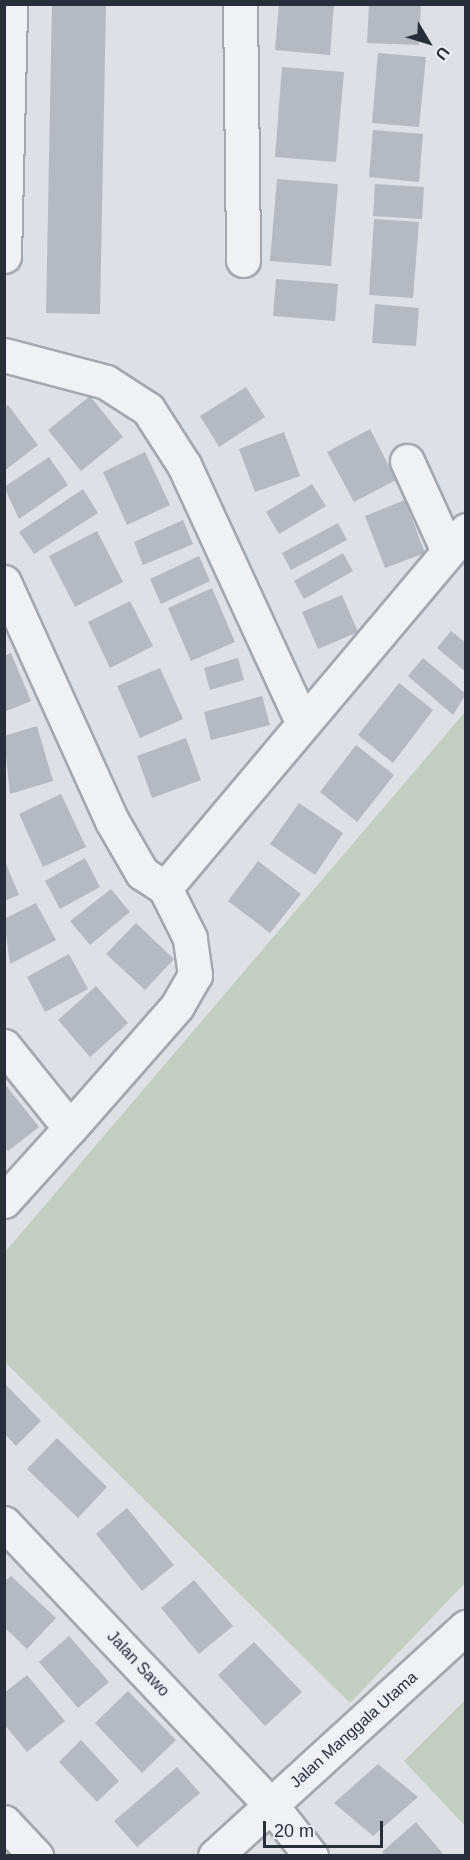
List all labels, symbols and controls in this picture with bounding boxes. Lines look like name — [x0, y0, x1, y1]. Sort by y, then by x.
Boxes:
north arrow — [398, 12, 458, 72]
text: U — [432, 44, 453, 63]
street label: Jalan Sawo — [103, 1627, 173, 1701]
street label: Jalan Manggala Utama — [286, 1668, 422, 1792]
scale bar — [266, 1809, 386, 1847]
text: 20 m — [274, 1821, 314, 1841]

